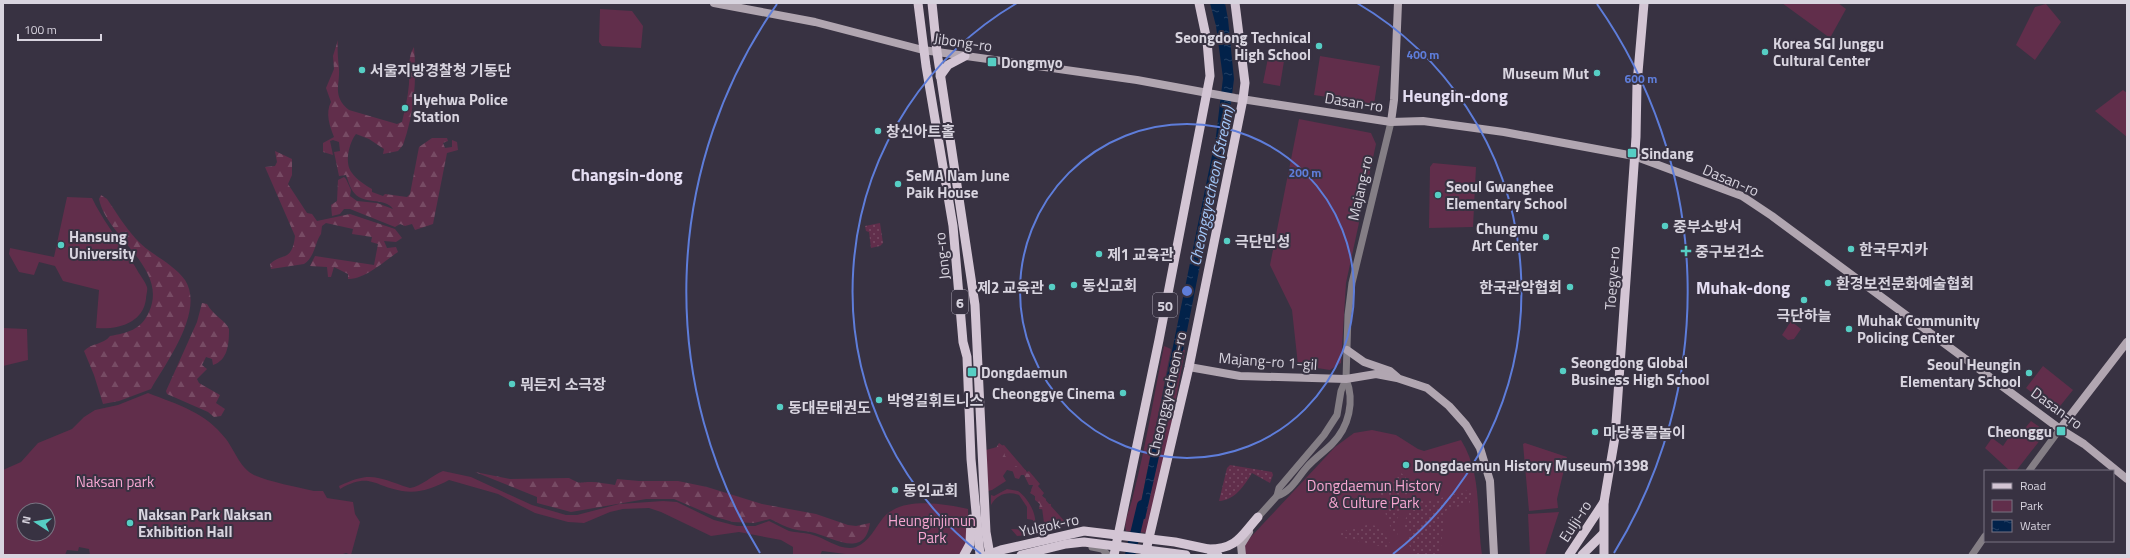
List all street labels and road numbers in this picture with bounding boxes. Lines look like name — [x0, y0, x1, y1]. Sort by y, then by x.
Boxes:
street label: Jibong-ro — [932, 27, 994, 57]
street label: Dasan-ro — [1323, 86, 1385, 118]
street label: Majang-ro — [1341, 153, 1379, 223]
street label: Dasan-ro — [1699, 158, 1763, 202]
street label: Jong-ro — [928, 231, 956, 281]
street label: Toegye-ro — [1598, 245, 1626, 311]
road number: 6 — [952, 290, 968, 314]
road number: 50 — [1153, 293, 1177, 317]
street label: Cheonggyecheon-ro — [1141, 329, 1193, 459]
street label: Majang-ro 1-gil — [1218, 346, 1318, 376]
street label: Dasan-ro — [2026, 381, 2088, 435]
street label: Eulji-ro — [1553, 496, 1597, 546]
street label: Yulgok-ro — [1017, 507, 1081, 543]

